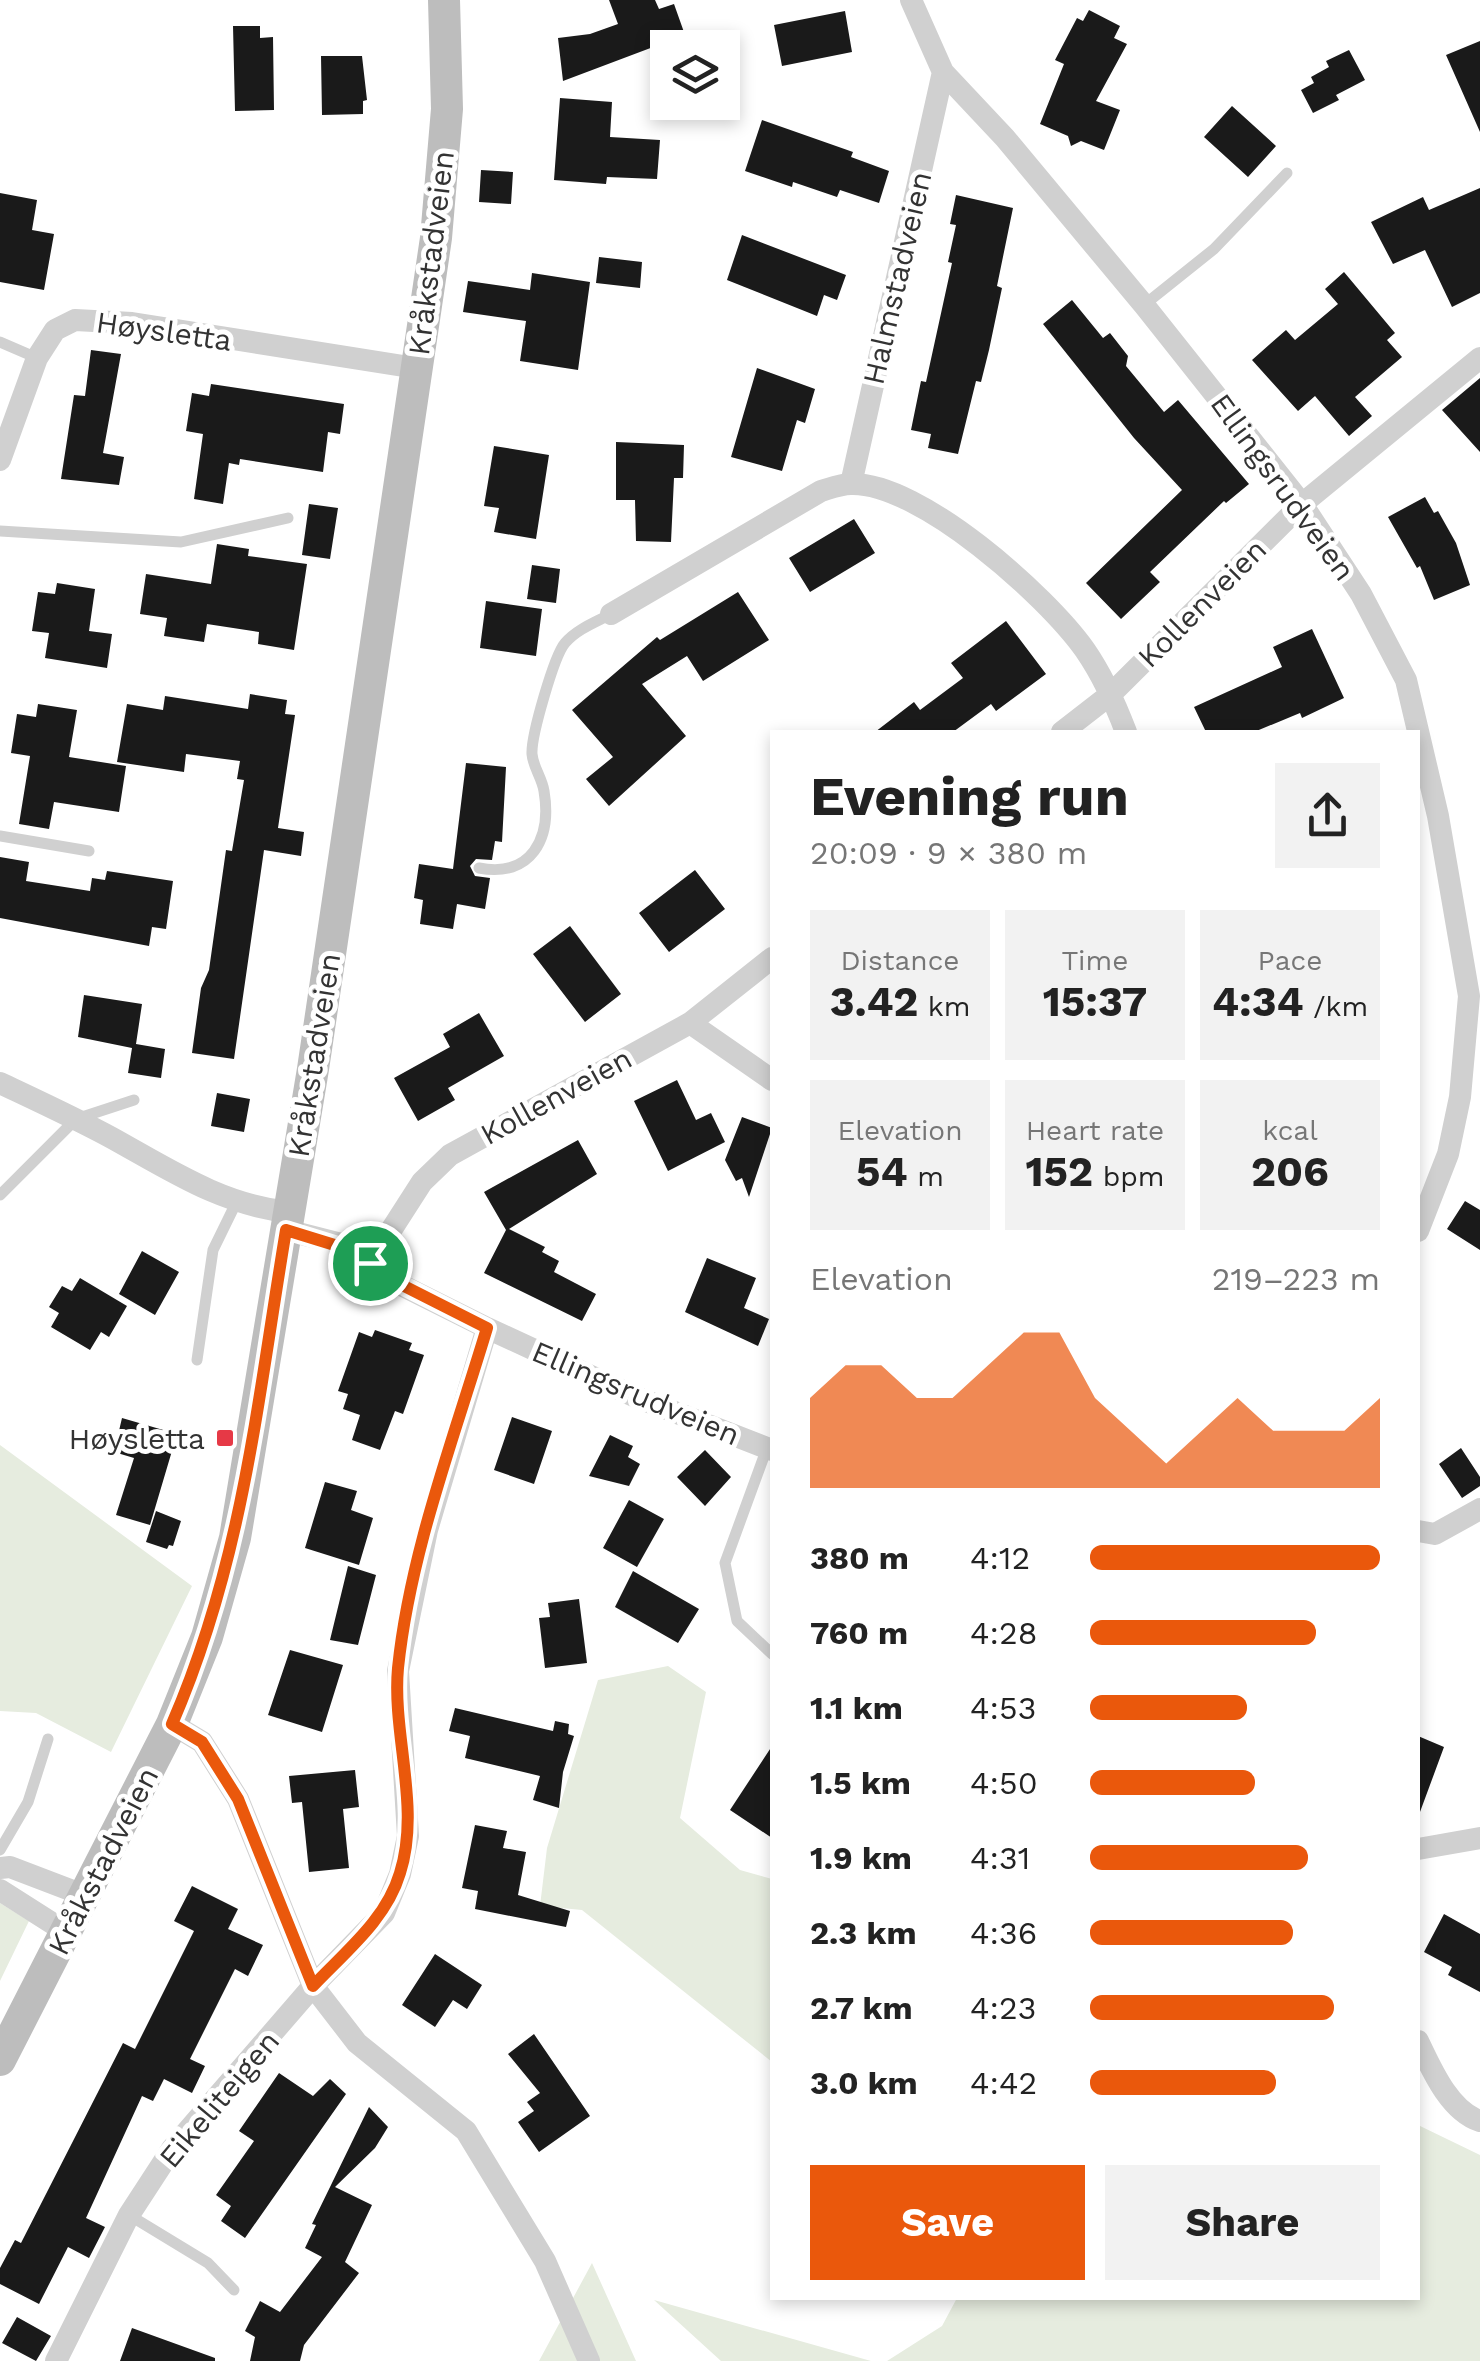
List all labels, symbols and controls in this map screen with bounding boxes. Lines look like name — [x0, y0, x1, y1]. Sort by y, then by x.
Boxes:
map controls — [650, 30, 740, 120]
button: layers — [650, 30, 740, 120]
street label: Kråkstadveien — [401, 149, 461, 357]
street label: Halmstadveien — [855, 168, 939, 388]
street label: Høysletta — [94, 304, 234, 358]
street label: Ellingsrudveien — [1204, 387, 1362, 587]
street label: Kollenveien — [1131, 532, 1273, 674]
button: share — [1275, 763, 1380, 868]
text: Evening run — [810, 764, 1129, 828]
text: 20:09 · 9 × 380 m — [810, 834, 1087, 872]
text: Distance — [840, 944, 960, 977]
text: Time — [1062, 944, 1128, 977]
text: Pace — [1258, 944, 1322, 977]
street label: Kråkstadveien — [281, 950, 347, 1160]
text: 3.42 — [830, 977, 918, 1026]
text: 15:37 — [1043, 977, 1147, 1026]
text: 4:34 — [1212, 977, 1304, 1026]
text: km — [918, 990, 970, 1023]
text: /km — [1304, 990, 1368, 1023]
street label: Kollenveien — [474, 1040, 638, 1152]
text: Elevation — [838, 1114, 963, 1147]
text: Heart rate — [1026, 1114, 1164, 1147]
text: kcal — [1262, 1114, 1318, 1147]
text: 54 — [856, 1147, 908, 1196]
text: 152 — [1026, 1147, 1093, 1196]
text: 206 — [1251, 1147, 1329, 1196]
text: m — [908, 1160, 944, 1193]
text: bpm — [1093, 1160, 1164, 1193]
pin — [328, 1221, 413, 1306]
icon: arrive — [343, 1236, 398, 1291]
text: Elevation — [810, 1260, 953, 1298]
text: 219–223 m — [1212, 1260, 1380, 1298]
street label: Ellingsrudveien — [527, 1333, 745, 1453]
place label: Høysletta — [69, 1421, 205, 1456]
marker: Høysletta — [214, 1427, 236, 1449]
text: 380 m — [810, 1539, 909, 1577]
text: 4:12 — [970, 1539, 1030, 1577]
text: 760 m — [810, 1614, 908, 1652]
text: 4:28 — [970, 1614, 1037, 1652]
text: 1.1 km — [810, 1689, 903, 1727]
text: 4:53 — [970, 1689, 1036, 1727]
street label: Kråkstadveien — [41, 1761, 165, 1961]
text: 1.5 km — [810, 1764, 911, 1802]
text: 4:50 — [970, 1764, 1038, 1802]
text: 1.9 km — [810, 1839, 912, 1877]
text: 4:31 — [970, 1839, 1030, 1877]
text: 2.3 km — [810, 1914, 917, 1952]
text: 4:36 — [970, 1914, 1037, 1952]
text: 2.7 km — [810, 1989, 913, 2027]
text: 4:23 — [970, 1989, 1036, 2027]
street label: Eikeliteigen — [152, 2023, 286, 2175]
text: 3.0 km — [810, 2064, 918, 2102]
text: 4:42 — [970, 2064, 1037, 2102]
button: Save — [810, 2165, 1085, 2280]
button: Share — [1105, 2165, 1380, 2280]

